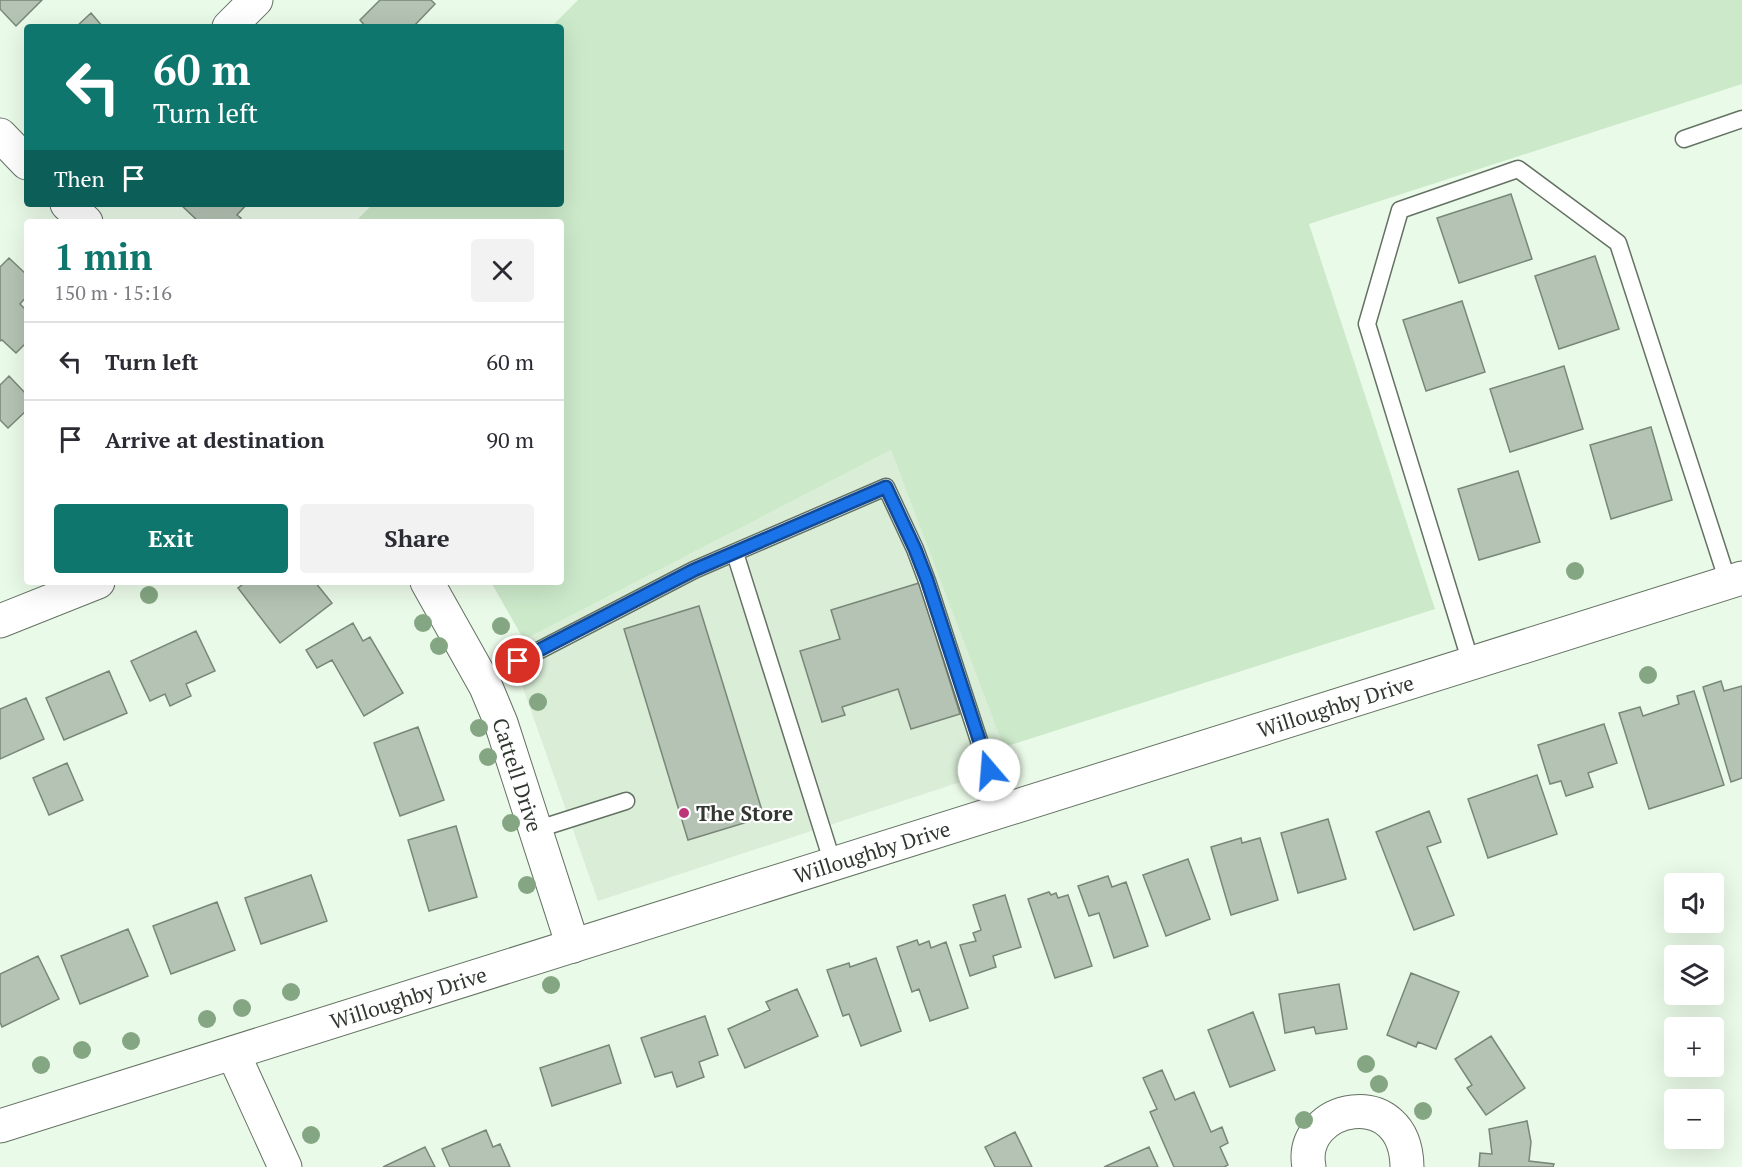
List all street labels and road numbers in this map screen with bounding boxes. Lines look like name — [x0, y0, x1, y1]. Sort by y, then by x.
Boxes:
street label: Willoughby Drive — [1254, 668, 1417, 744]
street label: Cattell Drive — [486, 714, 549, 835]
street label: Willoughby Drive — [790, 814, 954, 889]
street label: Willoughby Drive — [327, 960, 490, 1035]

